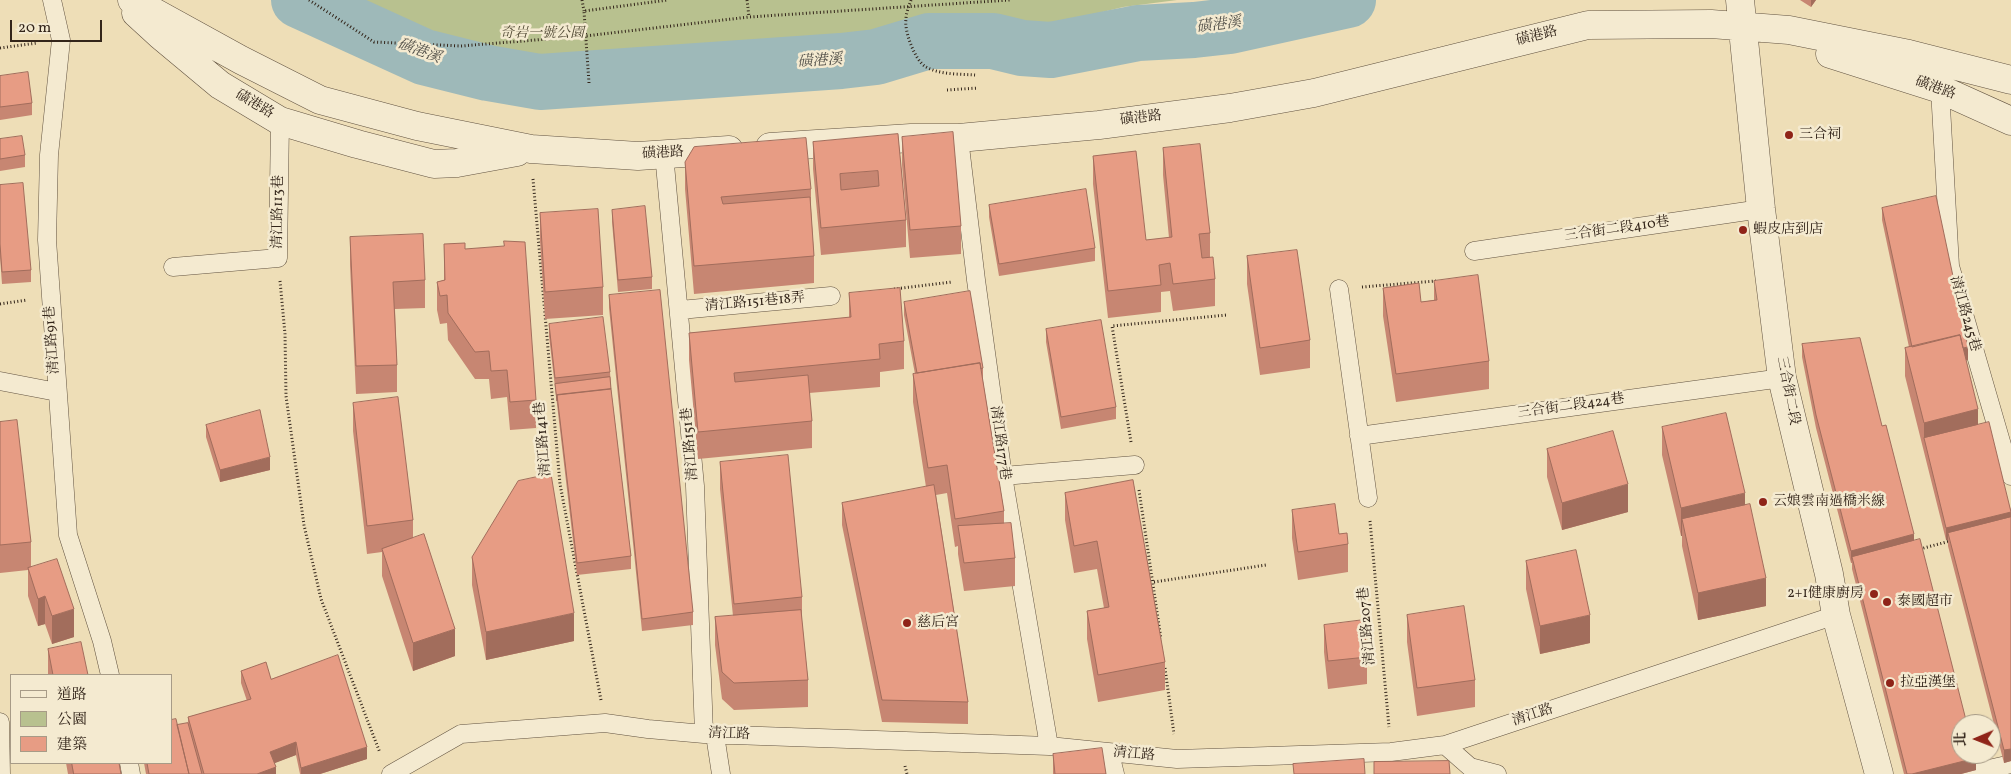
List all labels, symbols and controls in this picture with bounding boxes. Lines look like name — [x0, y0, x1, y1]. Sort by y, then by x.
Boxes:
scale bar — [12, 10, 105, 42]
water label: 磺港溪 — [1196, 14, 1242, 38]
text: 20 m — [18, 18, 51, 39]
street label: 磺港路 — [1515, 24, 1559, 50]
park label: 奇岩一號公園 — [500, 26, 584, 42]
water label: 磺港溪 — [395, 36, 443, 68]
water label: 磺港溪 — [797, 51, 843, 73]
street label: 磺港路 — [1912, 74, 1958, 104]
street label: 磺港路 — [232, 87, 276, 123]
street label: 磺港路 — [1119, 108, 1163, 130]
place label: 三合祠 — [1799, 127, 1841, 143]
marker: 三合祠 — [1783, 129, 1795, 141]
street label: 磺港路 — [642, 145, 684, 163]
street label: 清江路113巷 — [270, 175, 288, 249]
street label: 三合街二段410巷 — [1563, 214, 1671, 246]
place label: 蝦皮店到店 — [1753, 222, 1823, 238]
marker: 蝦皮店到店 — [1737, 224, 1749, 236]
street label: 清江路245巷 — [1945, 274, 1983, 354]
street label: 清江路151巷18弄 — [704, 290, 806, 316]
street label: 清江路91巷 — [42, 305, 64, 375]
street label: 三合街二段 — [1772, 355, 1802, 427]
street label: 三合街二段424巷 — [1516, 391, 1626, 423]
street label: 清江路141巷 — [532, 401, 556, 477]
street label: 清江路177巷 — [985, 405, 1013, 481]
street label: 清江路151巷 — [679, 407, 703, 481]
place label: 云娘雲南過橋米線 — [1773, 494, 1885, 510]
marker: 云娘雲南過橋米線 — [1757, 496, 1769, 508]
street label: 清江路207巷 — [1356, 586, 1380, 666]
place label: 2+1健康廚房 — [1787, 586, 1864, 602]
marker: 2+1健康廚房 — [1868, 588, 1880, 600]
place label: 泰國超市 — [1897, 594, 1953, 610]
marker: 泰國超市 — [1881, 596, 1893, 608]
place label: 慈后宮 — [917, 615, 959, 631]
marker: 慈后宮 — [901, 617, 913, 629]
legend — [10, 674, 172, 764]
place label: 拉亞漢堡 — [1900, 675, 1956, 691]
marker: 拉亞漢堡 — [1884, 677, 1896, 689]
text: 道路 — [57, 685, 87, 706]
street label: 清江路 — [1510, 702, 1556, 730]
text: 公園 — [57, 710, 87, 731]
north arrow — [1951, 714, 2001, 764]
street label: 清江路 — [708, 726, 750, 744]
text: 北 — [1952, 732, 1971, 746]
text: 建築 — [57, 735, 87, 756]
street label: 清江路 — [1112, 745, 1156, 765]

